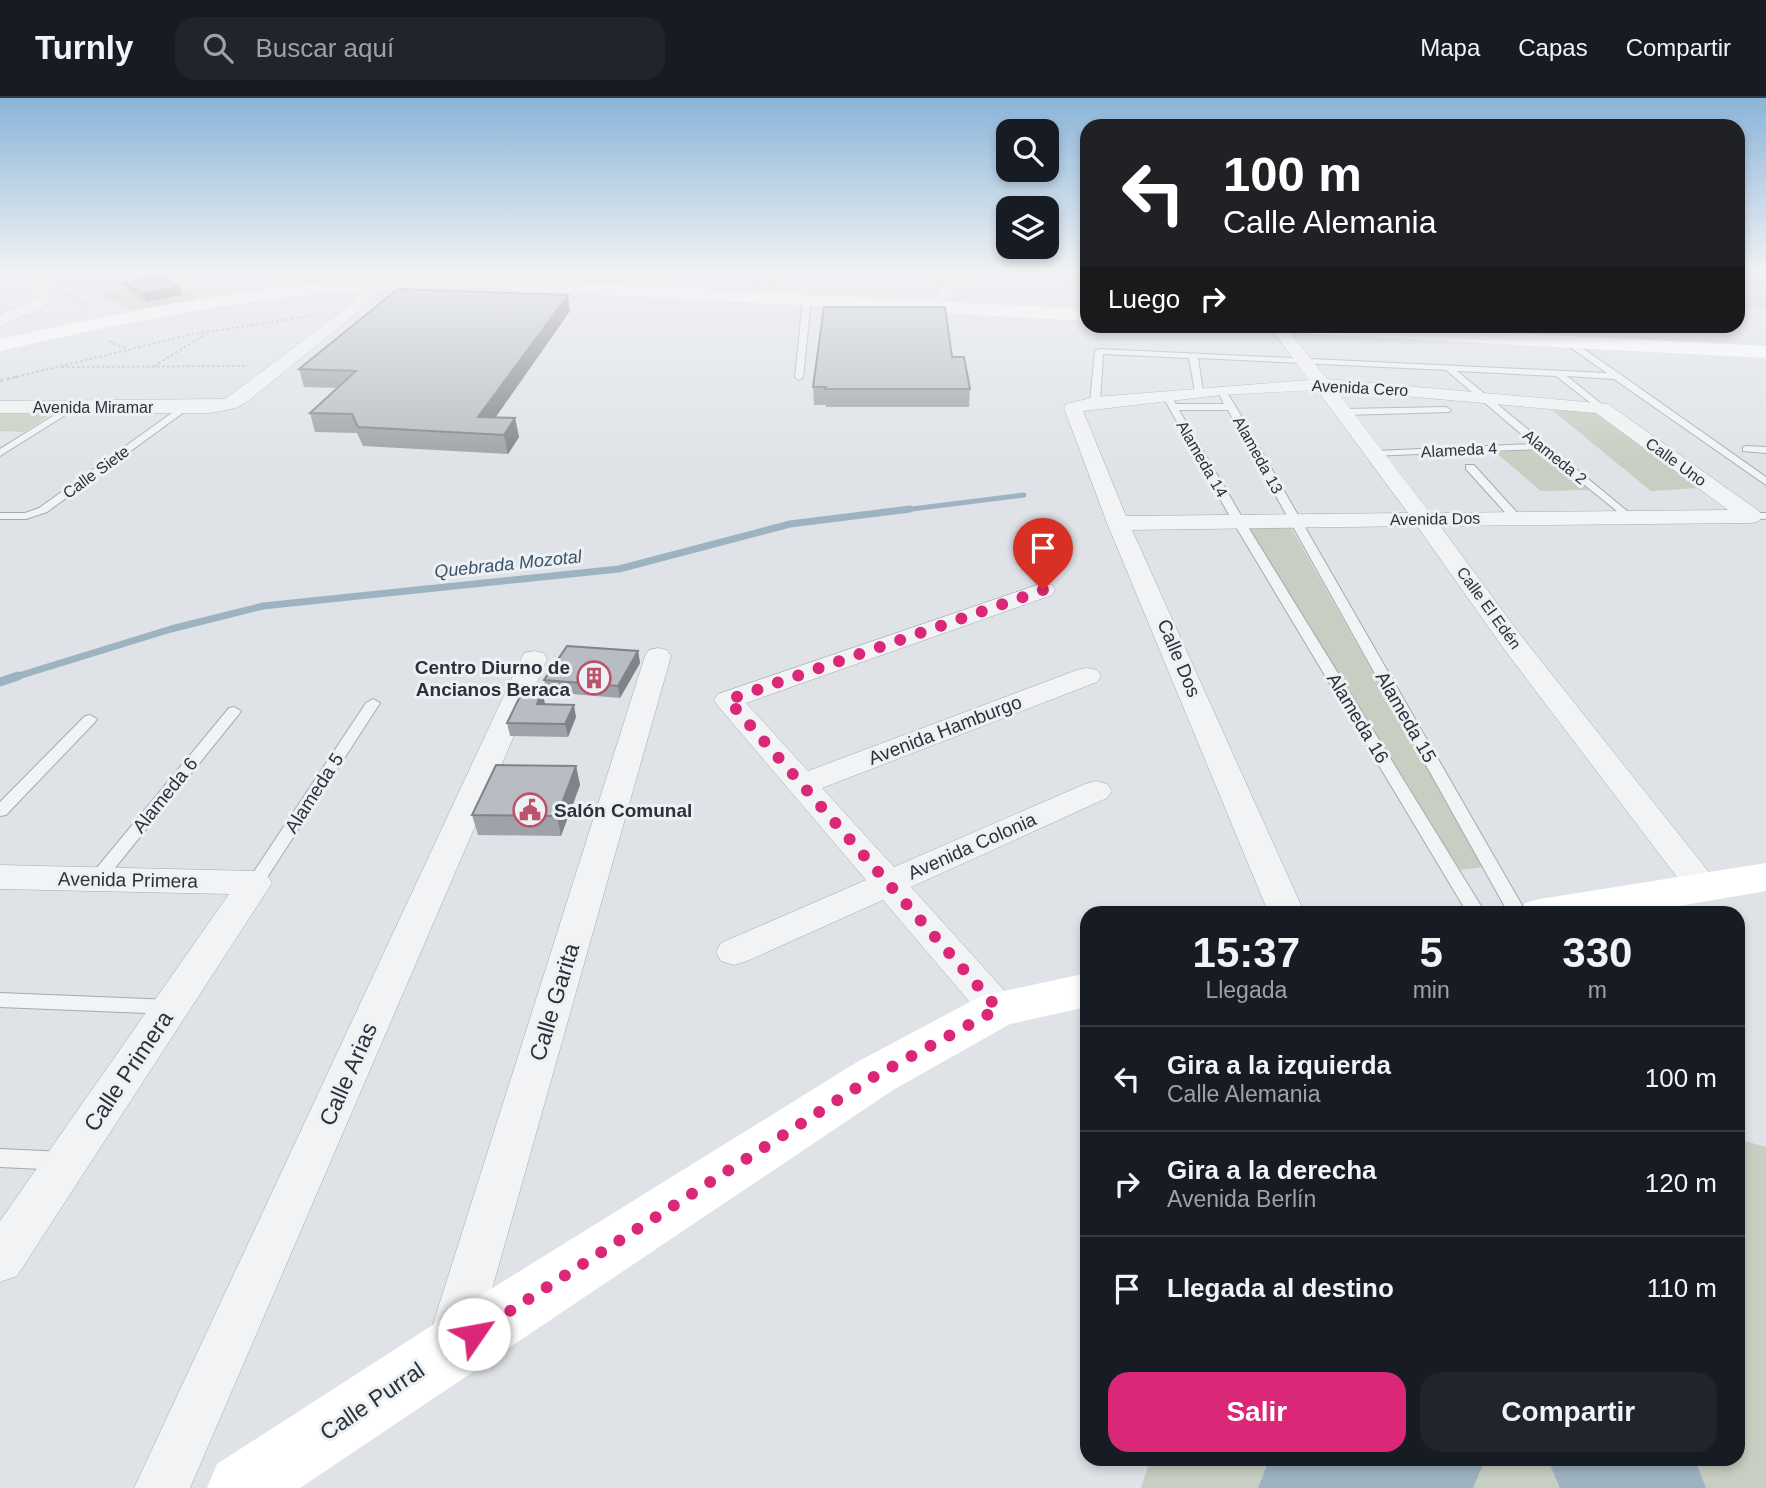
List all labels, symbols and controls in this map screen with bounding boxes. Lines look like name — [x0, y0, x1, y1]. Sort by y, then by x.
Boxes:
search box — [175, 17, 665, 80]
text: Turnly — [35, 29, 133, 66]
icon: search — [199, 29, 237, 67]
text: Buscar aquí — [255, 33, 394, 63]
text: Mapa — [1420, 34, 1480, 61]
text: Capas — [1518, 34, 1588, 61]
text: Compartir — [1626, 34, 1731, 61]
map controls — [996, 119, 1059, 259]
button: search — [996, 119, 1059, 182]
icon: left — [1108, 147, 1199, 238]
text: 100 m — [1223, 147, 1362, 201]
button: layers — [996, 196, 1059, 259]
text: Calle Alemania — [1223, 204, 1436, 240]
icon: right — [1194, 280, 1232, 318]
text: Luego — [1108, 284, 1180, 314]
street label: Avenida Cero — [1311, 377, 1409, 399]
street label: Avenida Miramar — [33, 399, 154, 416]
street label: Alameda 13 — [1230, 414, 1286, 497]
street label: Alameda 14 — [1173, 418, 1231, 500]
street label: Alameda 2 — [1520, 426, 1590, 488]
street label: Calle Uno — [1643, 434, 1709, 490]
street label: Alameda 4 — [1420, 440, 1498, 460]
street label: Calle Siete — [60, 442, 132, 502]
street label: Avenida Dos — [1390, 510, 1480, 528]
pin — [1013, 518, 1073, 590]
icon: arrive — [1024, 529, 1062, 567]
water label: Quebrada Mozotal — [433, 546, 584, 582]
street label: Calle El Edén — [1454, 564, 1524, 652]
street label: Calle Dos — [1153, 616, 1205, 700]
place label: Centro Diurno de Ancianos Beraca — [415, 657, 570, 700]
building icon: Centro Diurno de Ancianos Beraca — [575, 659, 613, 697]
street label: Alameda 15 — [1372, 668, 1440, 766]
street label: Alameda 16 — [1323, 669, 1393, 767]
street label: Avenida Hamburgo — [865, 691, 1025, 769]
street label: Alameda 5 — [280, 749, 348, 837]
street label: Alameda 6 — [128, 753, 202, 837]
public building icon: Salón Comunal — [511, 791, 549, 829]
place label: Salón Comunal — [554, 800, 692, 821]
street label: Avenida Colonia — [905, 808, 1040, 884]
street label: Avenida Primera — [58, 868, 199, 892]
text: 15:37 — [1193, 929, 1300, 976]
text: 5 — [1419, 929, 1443, 976]
text: 330 — [1562, 929, 1632, 976]
street label: Calle Garita — [524, 940, 584, 1064]
text: Llegada — [1205, 977, 1287, 1003]
text: min — [1413, 977, 1450, 1003]
text: m — [1588, 977, 1607, 1003]
street label: Calle Primera — [78, 1006, 178, 1136]
street label: Calle Arias — [314, 1018, 382, 1130]
text: Gira a la izquierda — [1167, 1050, 1391, 1080]
icon: left — [1108, 1060, 1146, 1098]
text: 100 m — [1645, 1063, 1717, 1093]
text: Calle Alemania — [1167, 1081, 1320, 1107]
text: Gira a la derecha — [1167, 1155, 1377, 1185]
icon: right — [1108, 1165, 1146, 1203]
text: 120 m — [1645, 1168, 1717, 1198]
text: Avenida Berlín — [1167, 1186, 1316, 1212]
icon: arrive — [1108, 1270, 1146, 1308]
text: Llegada al destino — [1167, 1273, 1394, 1303]
text: 110 m — [1647, 1273, 1717, 1303]
position arrow — [437, 1297, 511, 1371]
street label: Calle Purral — [315, 1357, 429, 1445]
button: Salir — [1108, 1372, 1406, 1452]
button: Compartir — [1420, 1372, 1717, 1452]

